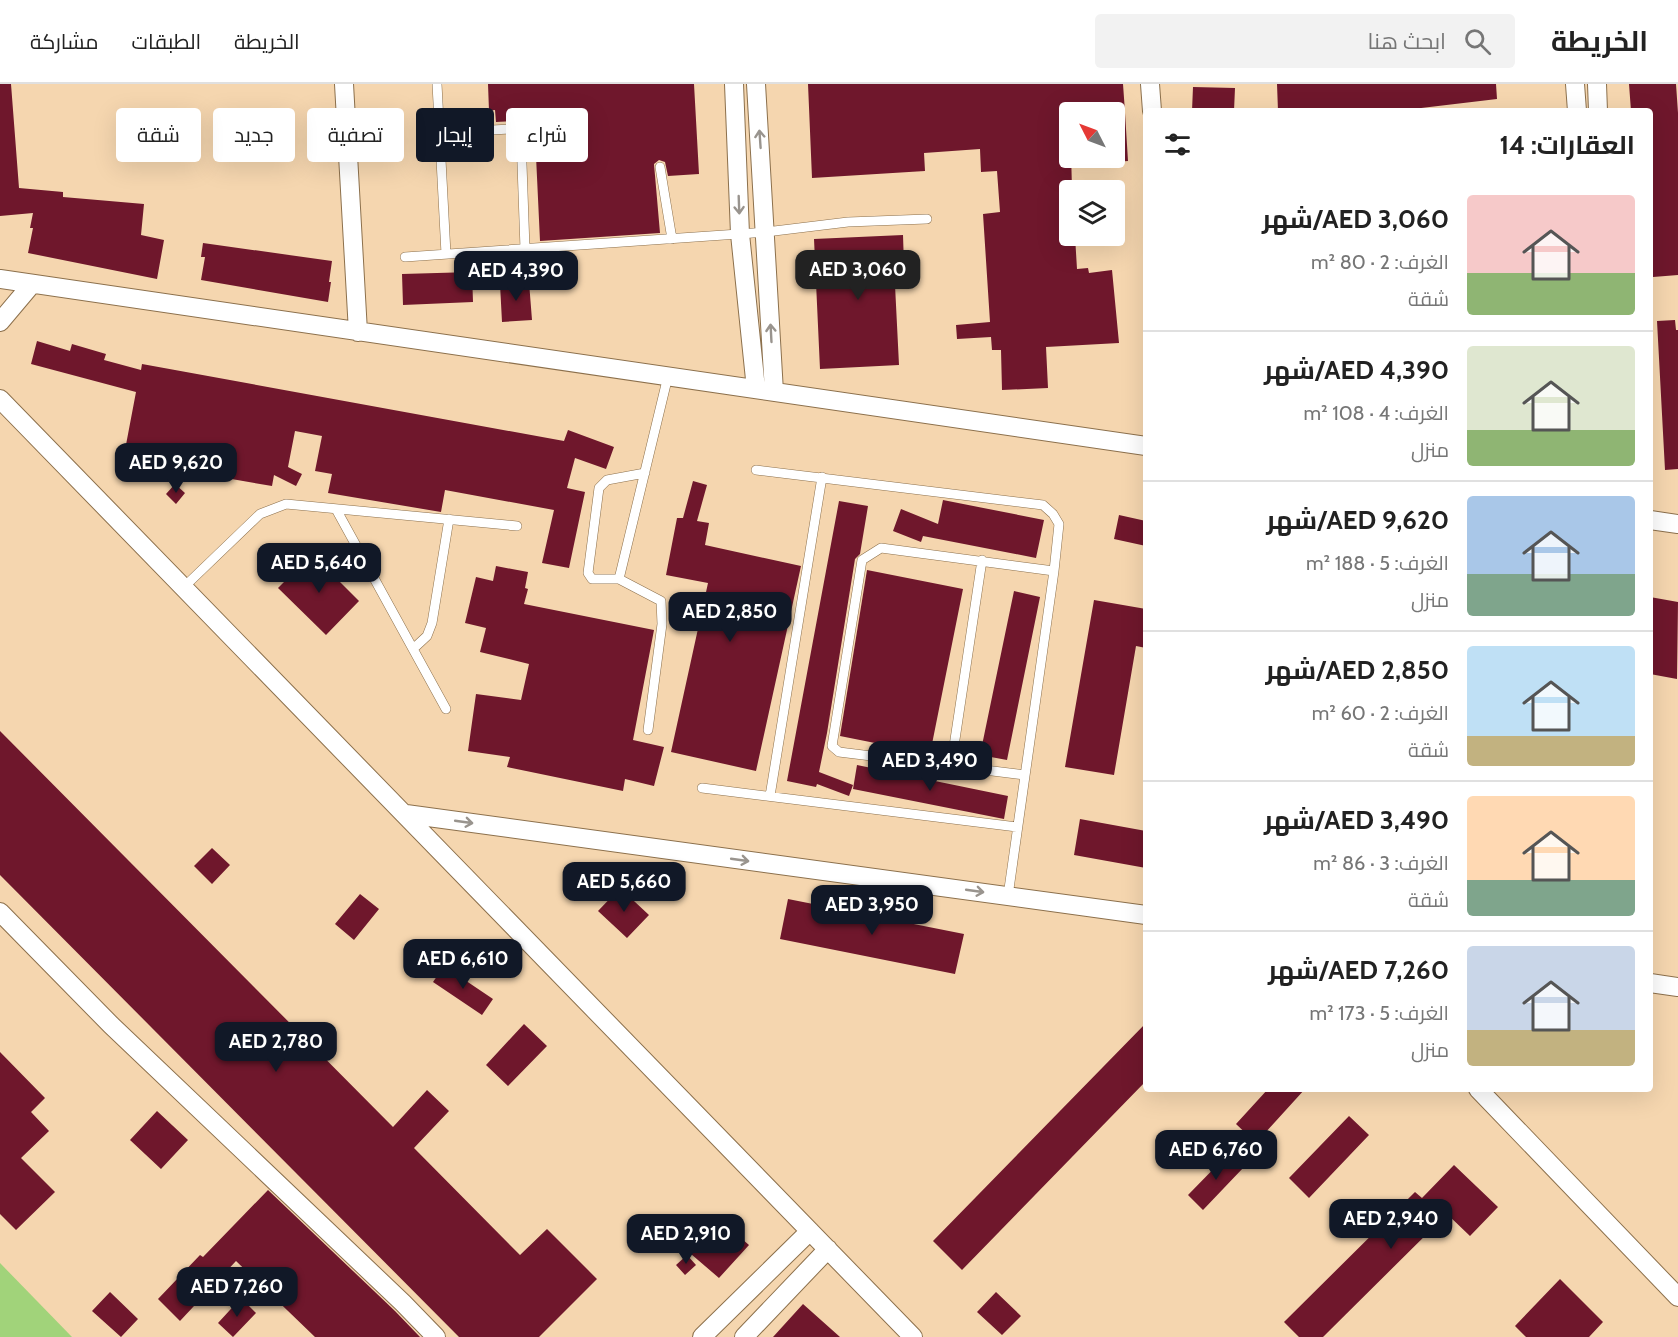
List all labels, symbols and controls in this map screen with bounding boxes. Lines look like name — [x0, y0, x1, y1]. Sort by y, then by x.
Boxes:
search box — [1095, 14, 1515, 68]
text: الخريطة — [1551, 24, 1648, 58]
icon: search — [1461, 25, 1494, 58]
text: ابحث هنا — [1368, 28, 1446, 55]
text: مشاركة — [30, 29, 99, 54]
text: الطبقات — [132, 29, 201, 54]
text: الخريطة — [234, 29, 300, 54]
north arrow — [1059, 102, 1125, 168]
map controls — [1059, 102, 1125, 246]
chip: شقة — [116, 108, 201, 162]
chip: جديد — [213, 108, 295, 162]
chip: تصفية — [307, 108, 404, 162]
chip: إيجار — [416, 108, 494, 162]
chip: شراء — [506, 108, 588, 162]
icon: filters — [1161, 128, 1194, 161]
one-way arrow — [754, 129, 765, 149]
text: العقارات: 14 — [1500, 129, 1635, 161]
button: layers — [1059, 180, 1125, 246]
one-way arrow — [733, 195, 744, 215]
text: AED 3,060/شهر — [1262, 203, 1449, 235]
icon: home — [1515, 219, 1587, 291]
pin: AED 3,060 — [789, 250, 927, 301]
text: الغرف: 2 · 80 m² — [1311, 250, 1449, 274]
pin: AED 4,390 — [447, 251, 585, 302]
text: AED 3,060 — [809, 257, 907, 281]
text: AED 4,390 — [468, 258, 564, 282]
text: شقة — [1408, 287, 1449, 311]
one-way arrow — [766, 324, 777, 344]
text: AED 4,390/شهر — [1264, 354, 1449, 386]
icon: home — [1515, 370, 1587, 442]
text: الغرف: 4 · 108 m² — [1303, 401, 1449, 425]
text: منزل — [1411, 438, 1449, 462]
pin: AED 9,620 — [107, 443, 245, 494]
text: AED 9,620 — [129, 450, 223, 474]
text: AED 9,620/شهر — [1266, 504, 1449, 536]
icon: home — [1515, 520, 1587, 592]
pin: AED 5,640 — [250, 543, 388, 594]
text: AED 5,640 — [271, 550, 367, 574]
text: الغرف: 5 · 188 m² — [1306, 551, 1449, 575]
text: منزل — [1411, 588, 1449, 612]
pin: AED 2,850 — [661, 592, 799, 643]
text: AED 2,850 — [683, 599, 777, 623]
text: AED 2,850/شهر — [1265, 654, 1449, 686]
icon: home — [1515, 670, 1587, 742]
text: الغرف: 2 · 60 m² — [1312, 701, 1449, 725]
text: شقة — [1408, 738, 1449, 762]
pin: AED 3,490 — [861, 741, 999, 792]
text: AED 3,490 — [882, 748, 978, 772]
text: AED 3,490/شهر — [1264, 804, 1449, 836]
one-way arrow — [453, 817, 473, 828]
icon: home — [1515, 820, 1587, 892]
text: الغرف: 3 · 86 m² — [1313, 851, 1449, 875]
one-way arrow — [730, 854, 750, 865]
pin: AED 5,660 — [555, 862, 693, 913]
text: AED 5,660 — [577, 869, 671, 893]
pin: AED 3,950 — [803, 885, 941, 936]
one-way arrow — [965, 886, 985, 897]
text: شقة — [1408, 888, 1449, 912]
text: AED 3,950 — [825, 892, 919, 916]
pin: AED 6,610 — [394, 939, 532, 990]
text: AED 6,610 — [417, 946, 509, 970]
text: AED 7,260/شهر — [1268, 954, 1449, 986]
icon: home — [1515, 970, 1587, 1042]
text: الغرف: 5 · 173 m² — [1309, 1001, 1449, 1025]
pin: AED 2,780 — [207, 1022, 345, 1073]
text: AED 2,780 — [229, 1029, 323, 1053]
text: منزل — [1411, 1038, 1449, 1062]
pin: AED 6,760 — [1147, 1130, 1285, 1181]
text: AED 6,760 — [1169, 1137, 1263, 1161]
pin: AED 2,940 — [1322, 1199, 1460, 1250]
text: AED 2,940 — [1343, 1206, 1439, 1230]
pin: AED 2,910 — [617, 1214, 755, 1265]
text: AED 2,910 — [641, 1221, 731, 1245]
pin: AED 7,260 — [168, 1267, 306, 1318]
text: AED 7,260 — [191, 1274, 283, 1298]

